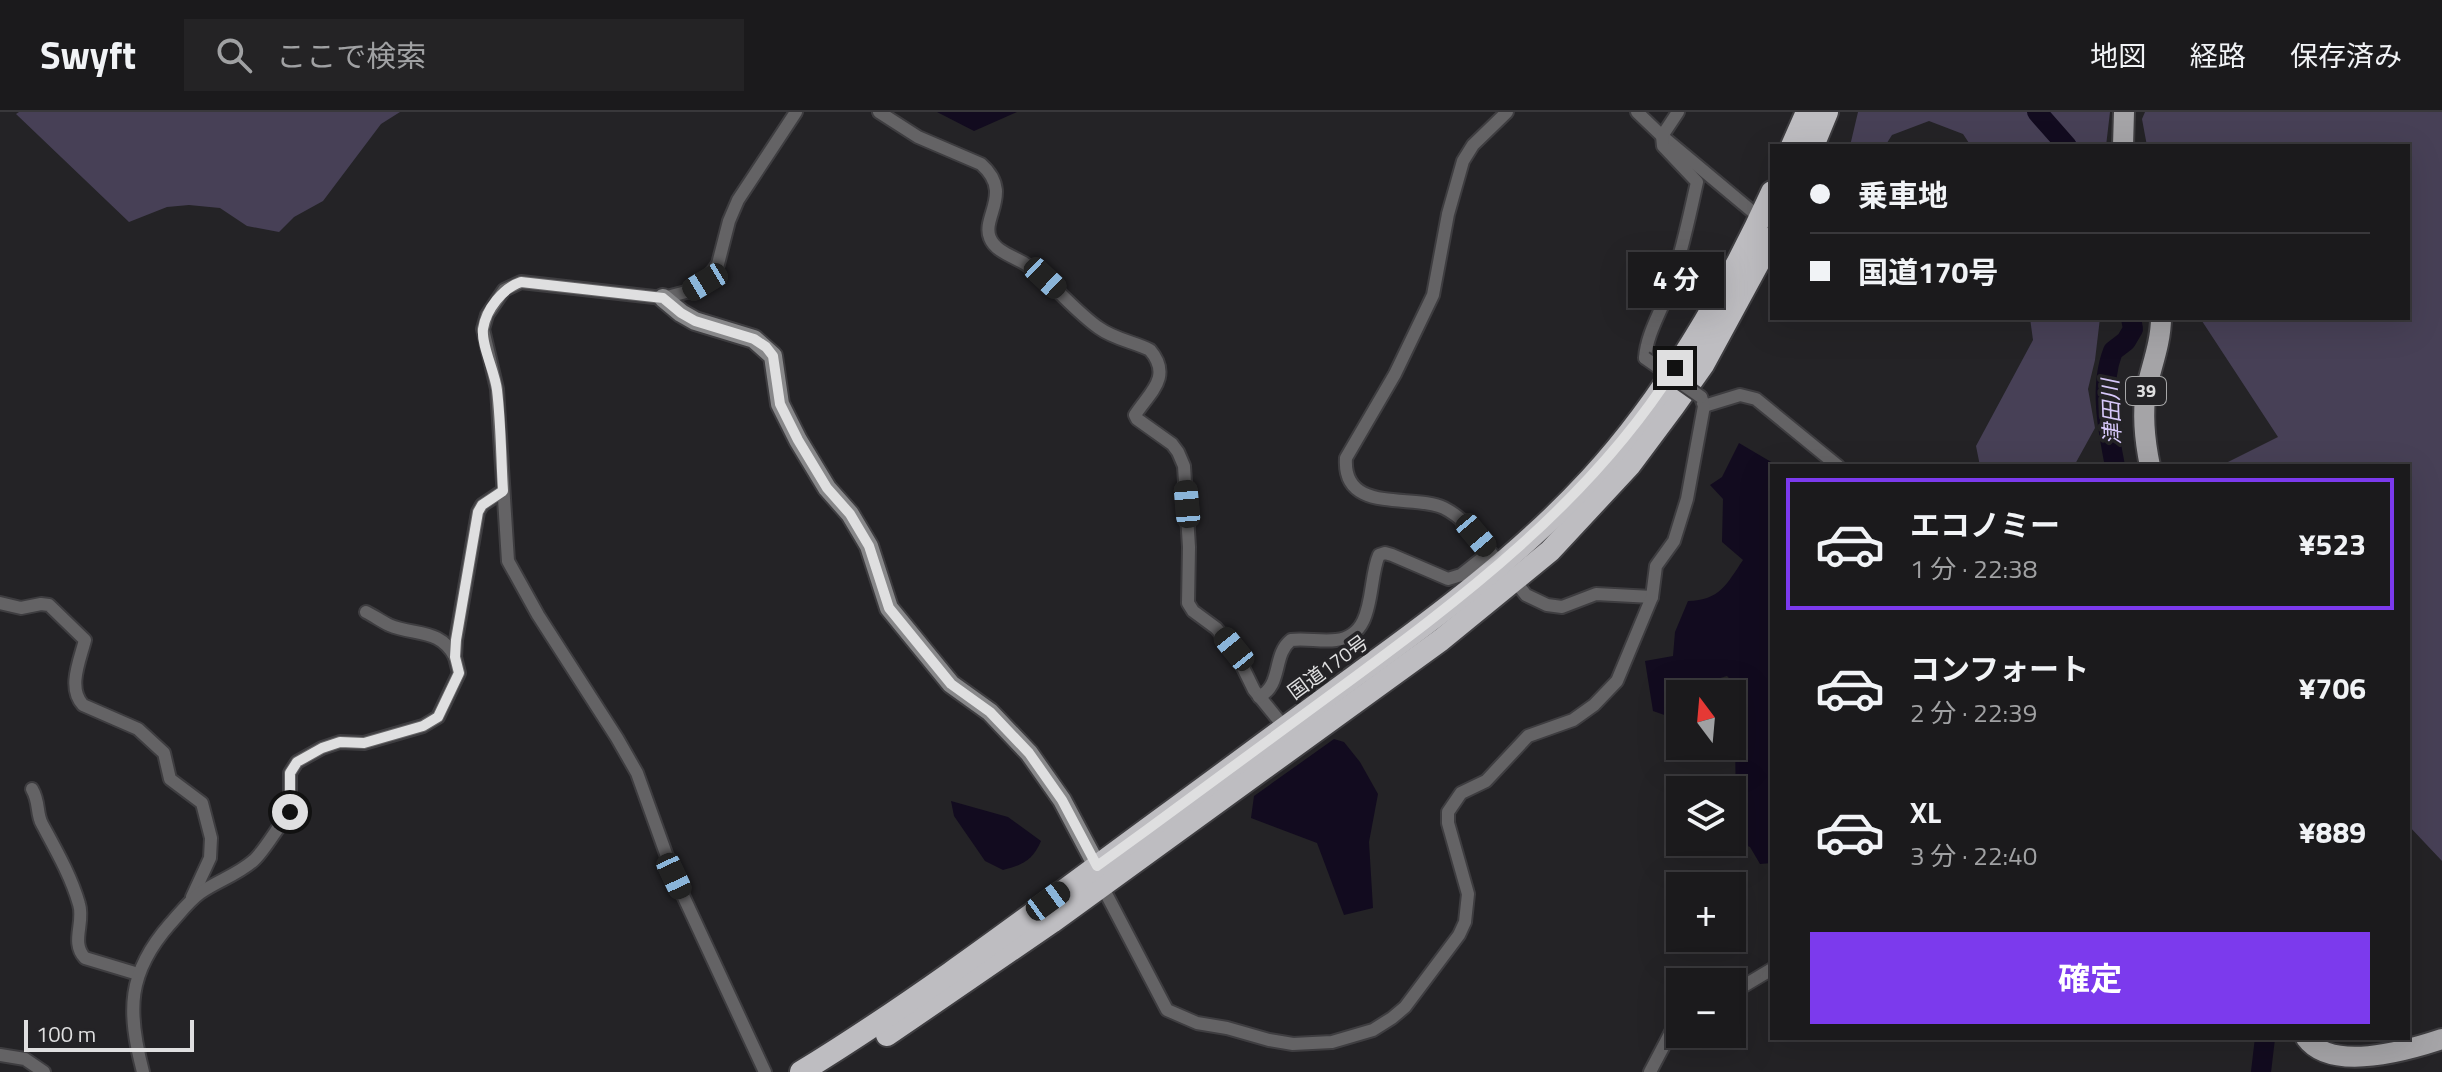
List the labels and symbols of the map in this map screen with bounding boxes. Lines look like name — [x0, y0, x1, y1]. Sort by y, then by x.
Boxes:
callout: 4 分 — [1627, 252, 1723, 308]
car — [1019, 253, 1071, 303]
car — [678, 259, 732, 305]
route end — [1657, 350, 1693, 386]
water label: 津田川 — [2093, 376, 2129, 446]
road number: 39 — [2126, 377, 2166, 405]
car — [1173, 479, 1201, 529]
car — [1451, 509, 1501, 561]
car — [1210, 623, 1258, 675]
street label: 国道170号 — [1281, 627, 1375, 707]
north arrow — [1666, 680, 1746, 760]
route start — [272, 794, 308, 830]
car — [653, 849, 695, 903]
car — [1022, 877, 1074, 925]
scale bar — [24, 1016, 194, 1052]

